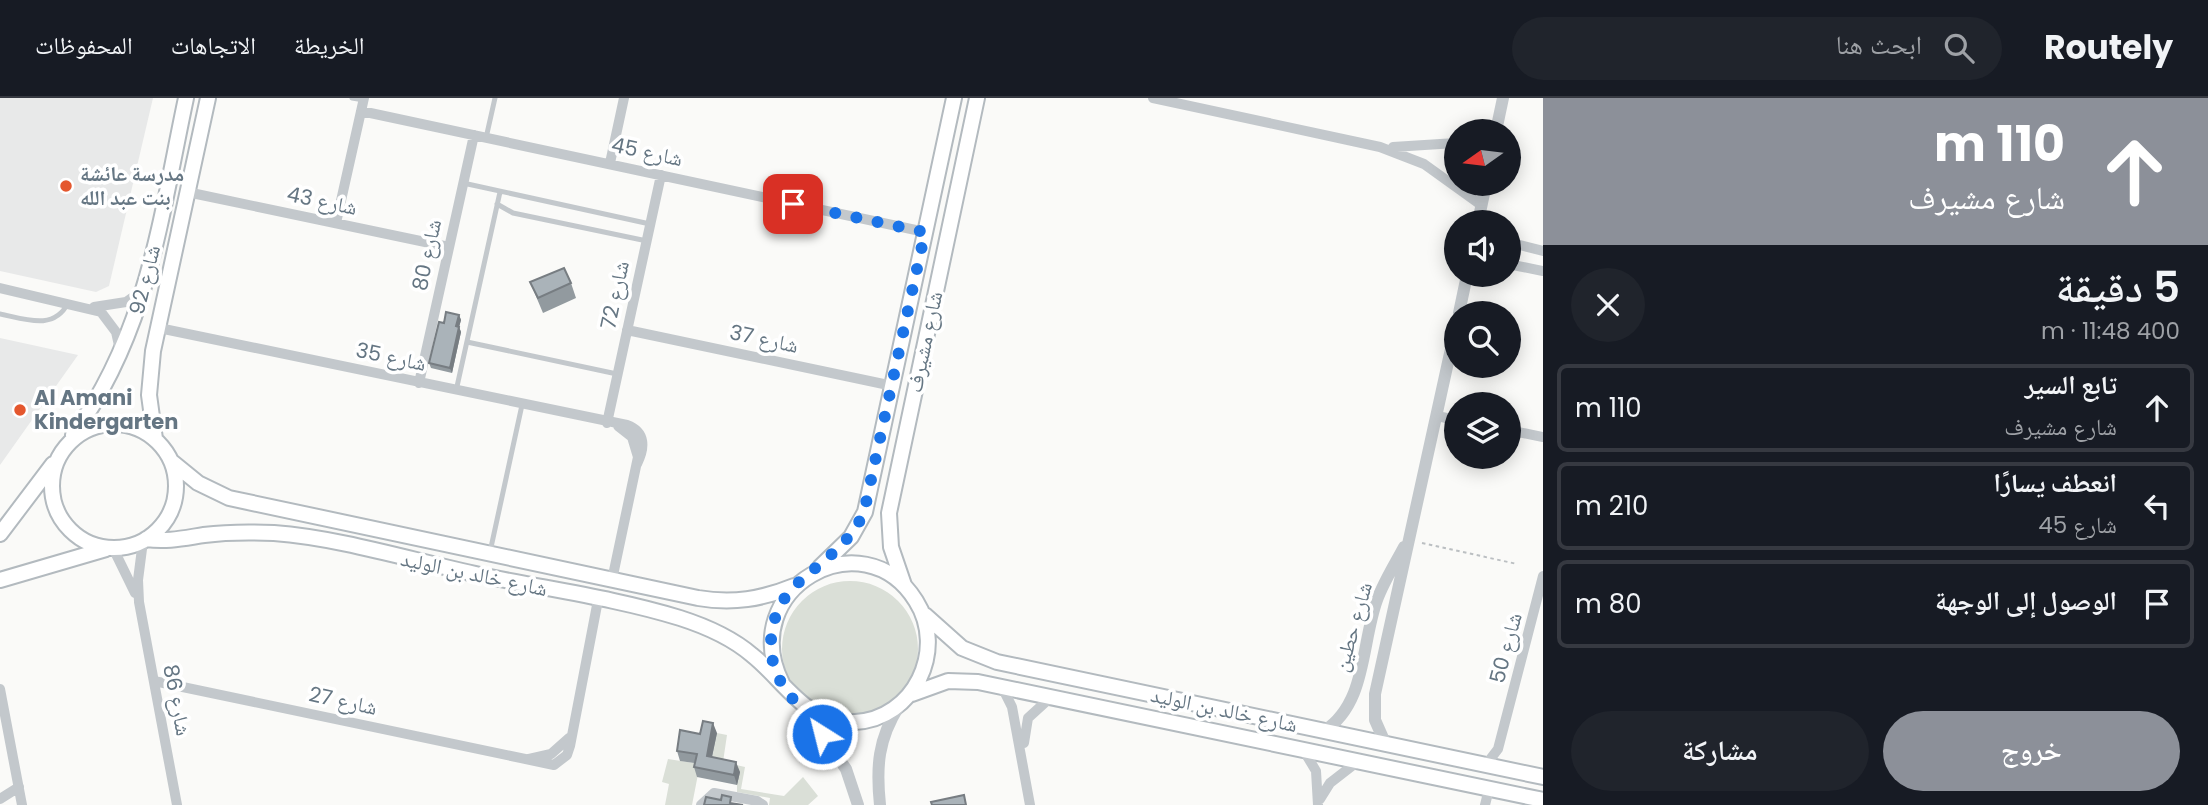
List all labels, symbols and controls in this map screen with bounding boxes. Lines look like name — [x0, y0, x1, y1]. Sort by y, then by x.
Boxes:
search box — [1512, 17, 2002, 80]
text: Routely — [2044, 24, 2173, 71]
text: ابحث هنا — [1836, 27, 1922, 63]
text: المحفوظات — [35, 29, 133, 62]
text: الاتجاهات — [171, 29, 256, 62]
text: الخريطة — [294, 29, 365, 62]
icon: search — [1940, 29, 1978, 67]
text: 110 m — [1934, 110, 2065, 178]
north arrow — [1444, 119, 1521, 196]
map controls — [1444, 119, 1521, 469]
icon: ahead — [2089, 126, 2180, 217]
street label: شارع 45 — [609, 130, 685, 173]
place label: مدرسة عائشة بنت عبد الله — [80, 159, 184, 212]
pin — [763, 174, 823, 234]
text: شارع مشيرف — [1908, 175, 2065, 220]
marker: مدرسة عائشة بنت عبد الله — [58, 178, 74, 194]
street label: شارع 43 — [284, 179, 360, 222]
icon: arrive — [774, 185, 812, 223]
button: sound — [1444, 210, 1521, 287]
street label: شارع 80 — [405, 217, 448, 293]
street label: شارع 92 — [122, 242, 167, 318]
street label: شارع 72 — [593, 258, 636, 332]
text: 5 دقيقة — [2056, 258, 2180, 317]
button: close — [1571, 268, 1645, 342]
street label: شارع مشيرف — [900, 289, 949, 395]
button: search — [1444, 301, 1521, 378]
text: 400 m · 11:48 — [2041, 315, 2180, 347]
street label: شارع 37 — [727, 317, 801, 360]
street label: شارع 35 — [353, 335, 429, 378]
text: تابع السير — [2025, 367, 2117, 403]
place label: Al Amani Kindergarten — [34, 383, 178, 436]
icon: ahead — [2138, 389, 2176, 427]
text: 110 m — [1575, 390, 1642, 426]
button: layers — [1444, 392, 1521, 469]
marker: Al Amani Kindergarten — [12, 402, 28, 418]
text: شارع مشيرف — [2004, 411, 2117, 443]
text: انعطف يسارًا — [1994, 465, 2117, 501]
icon: left — [2138, 487, 2176, 525]
text: 210 m — [1575, 488, 1648, 524]
text: شارع 45 — [2038, 509, 2117, 541]
street label: شارع خالد بن الوليد — [398, 544, 550, 603]
street label: شارع حطين — [1326, 579, 1379, 675]
text: الوصول إلى الوجهة — [1935, 583, 2117, 619]
icon: arrive — [2138, 585, 2176, 623]
text: 80 m — [1575, 586, 1641, 622]
street label: شارع 50 — [1482, 609, 1529, 686]
street label: شارع 86 — [156, 662, 199, 738]
street label: شارع 27 — [306, 679, 380, 722]
street label: شارع خالد بن الوليد — [1148, 680, 1300, 739]
position arrow — [785, 697, 859, 771]
button: مشاركة — [1571, 711, 1869, 791]
button: خروج — [1883, 711, 2180, 791]

